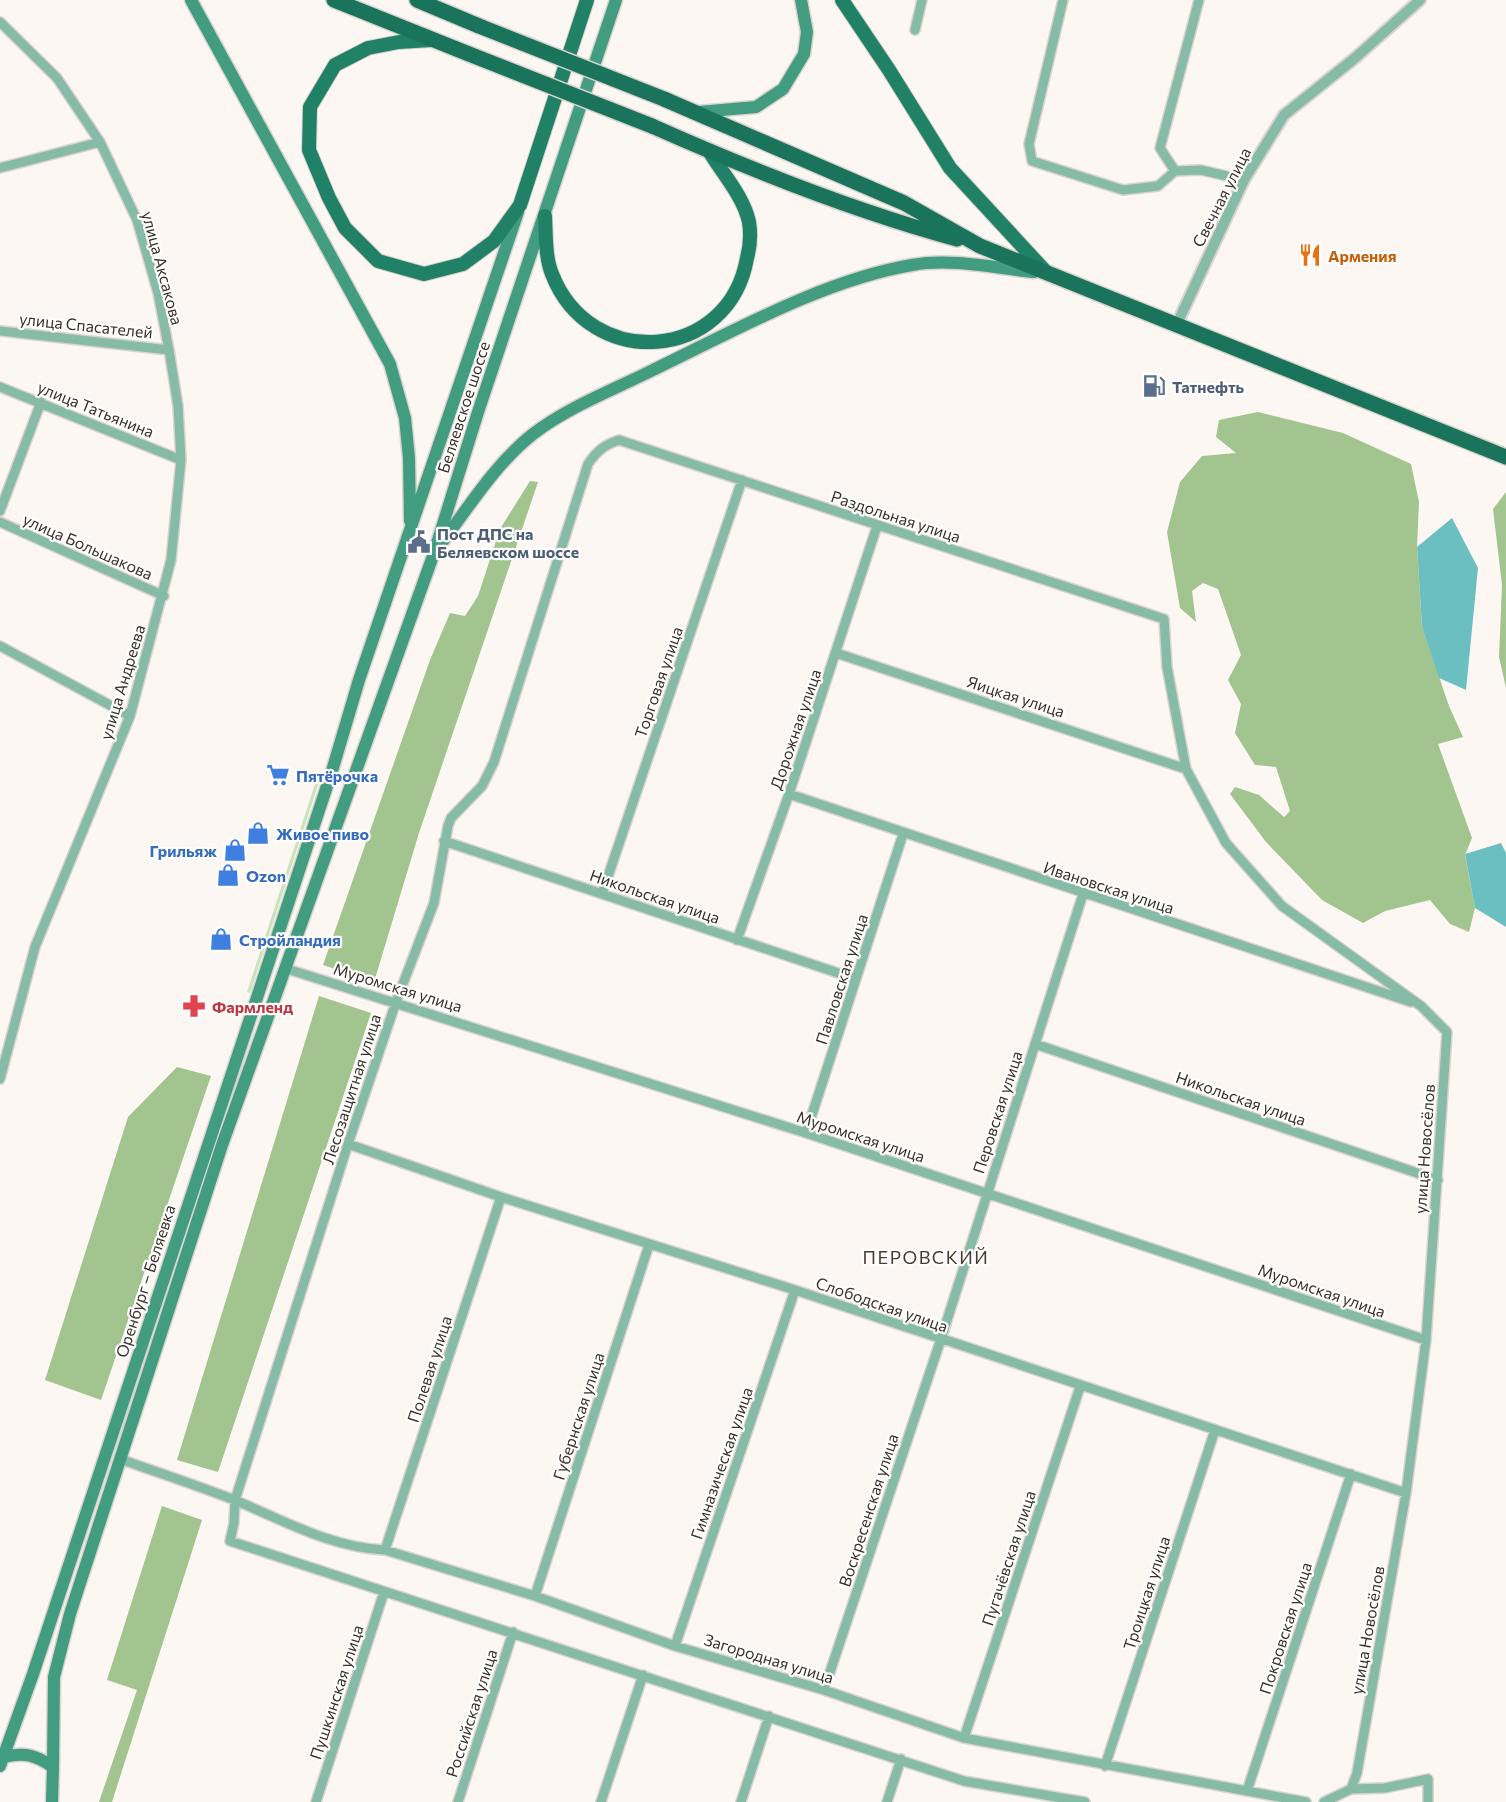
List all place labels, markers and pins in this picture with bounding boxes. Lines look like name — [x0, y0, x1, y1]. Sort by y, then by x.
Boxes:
restaurant icon: Армения — [1297, 242, 1323, 268]
place label: Армения — [1328, 246, 1397, 265]
fuel station icon: Татнефть — [1141, 373, 1167, 399]
place label: Татнефть — [1172, 377, 1245, 396]
place label: Пост ДПС на Беляевском шоссе — [437, 524, 579, 561]
public building icon: Пост ДПС на Беляевском шоссе — [406, 529, 432, 555]
supermarket icon: Пятёрочка — [265, 762, 291, 788]
place label: Пятёрочка — [296, 766, 378, 785]
shop icon: Живое пиво — [245, 820, 271, 846]
place label: Живое пиво — [276, 824, 369, 843]
shop icon: Грильяж — [222, 837, 248, 863]
place label: Грильяж — [150, 841, 217, 860]
shop icon: Ozon — [215, 862, 241, 888]
place label: Ozon — [246, 866, 286, 885]
shop icon: Стройландия — [208, 926, 234, 952]
place label: Стройландия — [239, 930, 341, 949]
pharmacy icon: Фармленд — [181, 993, 207, 1019]
place label: Фармленд — [212, 997, 293, 1016]

